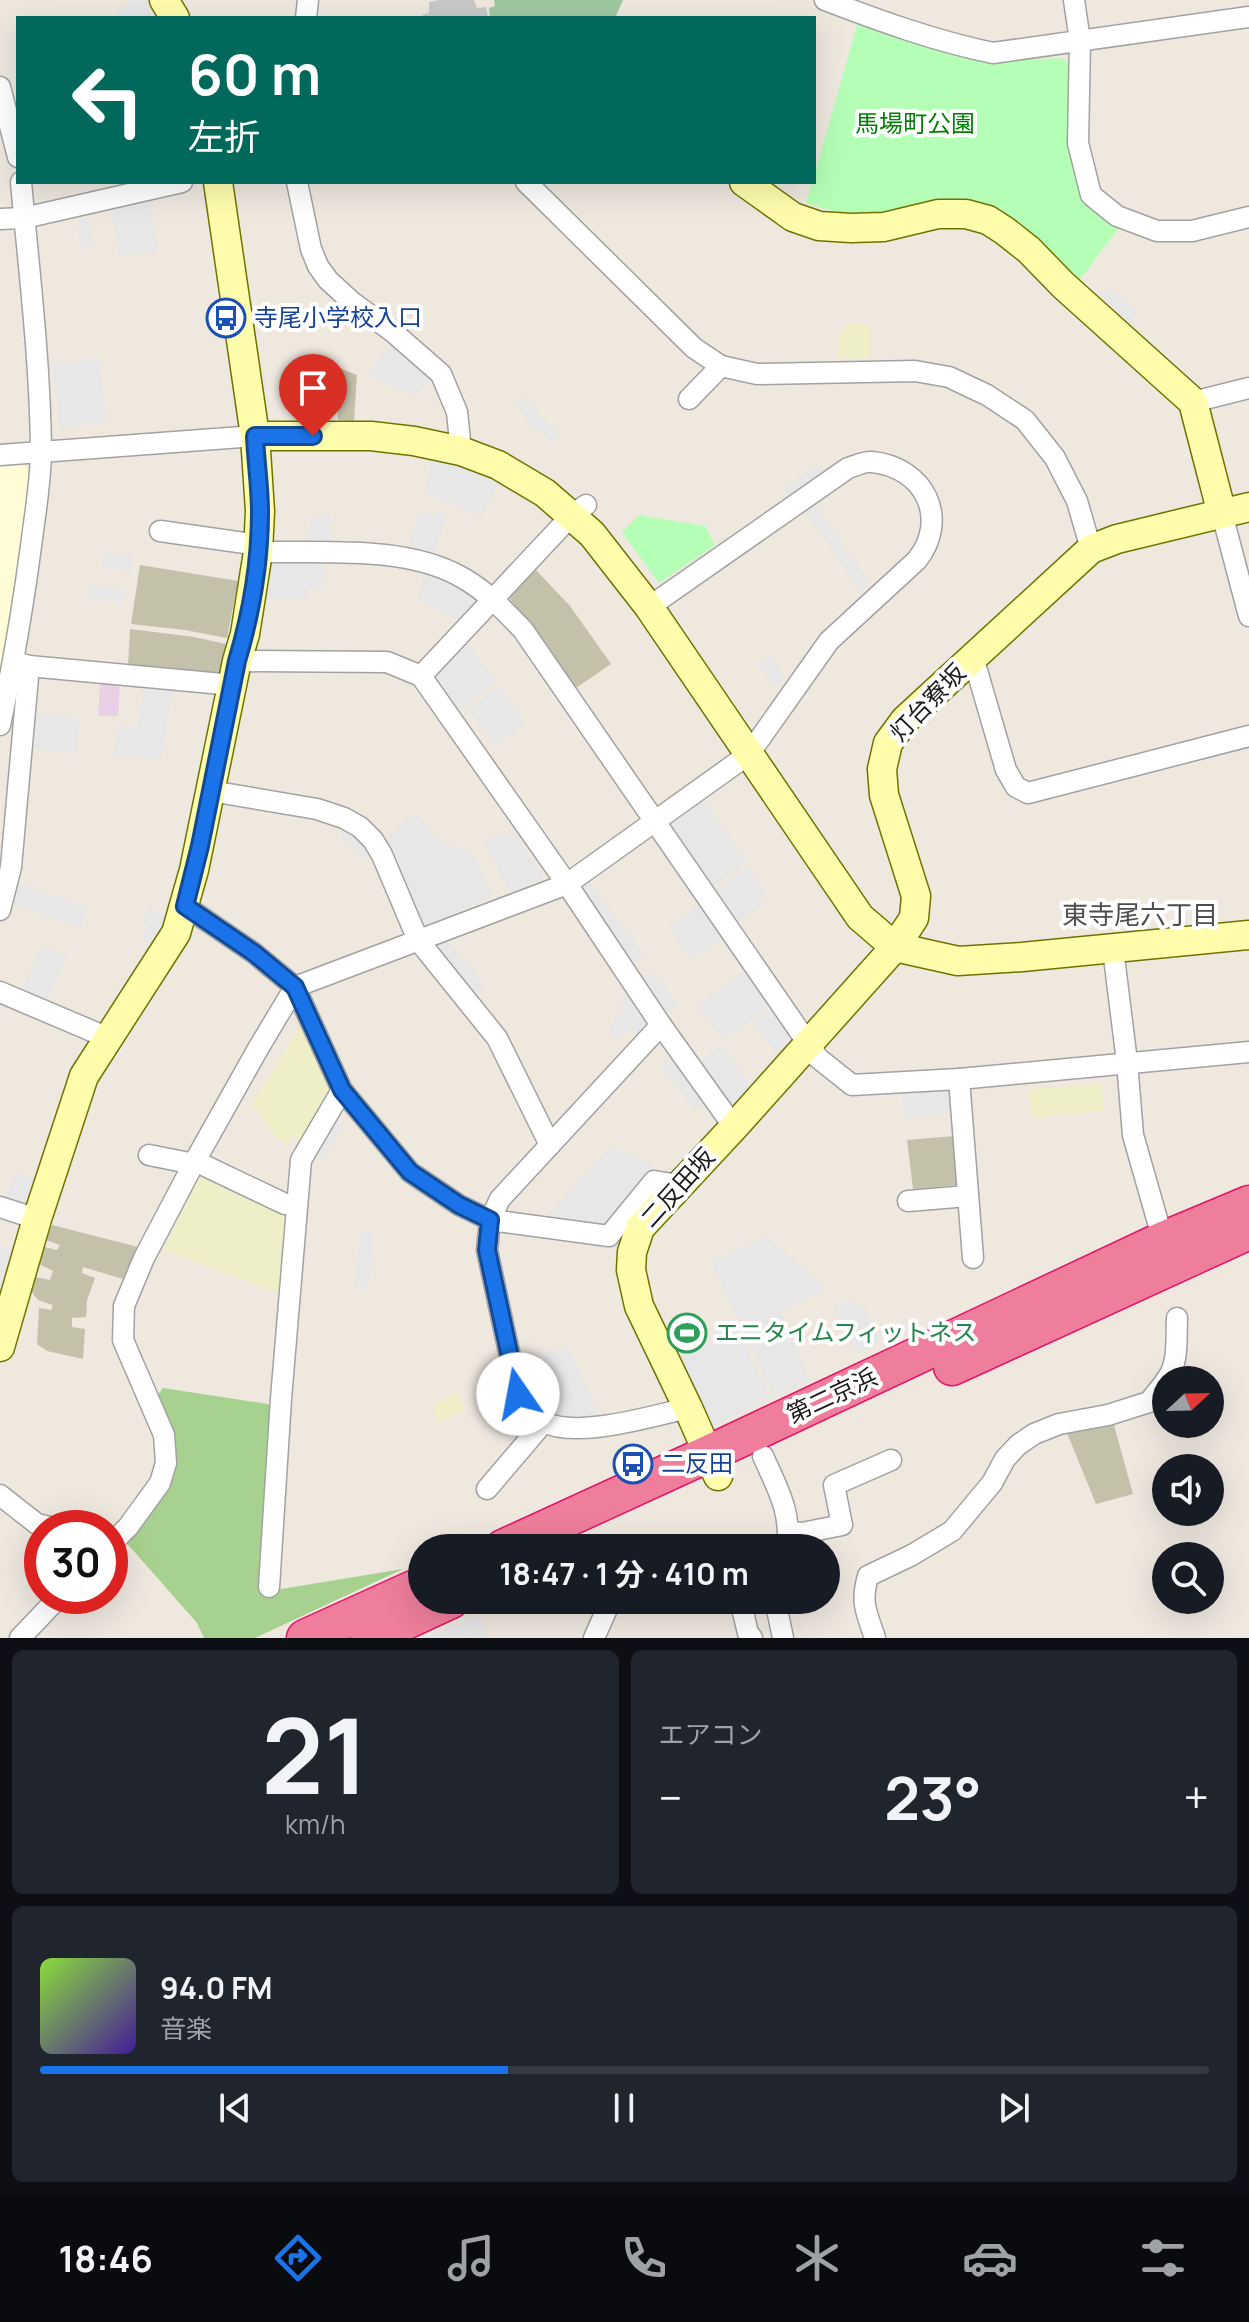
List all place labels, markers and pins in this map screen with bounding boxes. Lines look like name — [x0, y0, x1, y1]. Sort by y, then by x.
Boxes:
bus stop icon: 寺尾小学校入口 — [205, 297, 247, 339]
place label: 寺尾小学校入口 — [254, 300, 422, 333]
pin — [279, 354, 347, 436]
sports icon: エニタイムフィットネス — [666, 1312, 708, 1354]
place label: エニタイムフィットネス — [715, 1315, 977, 1348]
bus stop icon: 二反田 — [612, 1443, 654, 1485]
place label: 二反田 — [661, 1446, 733, 1479]

